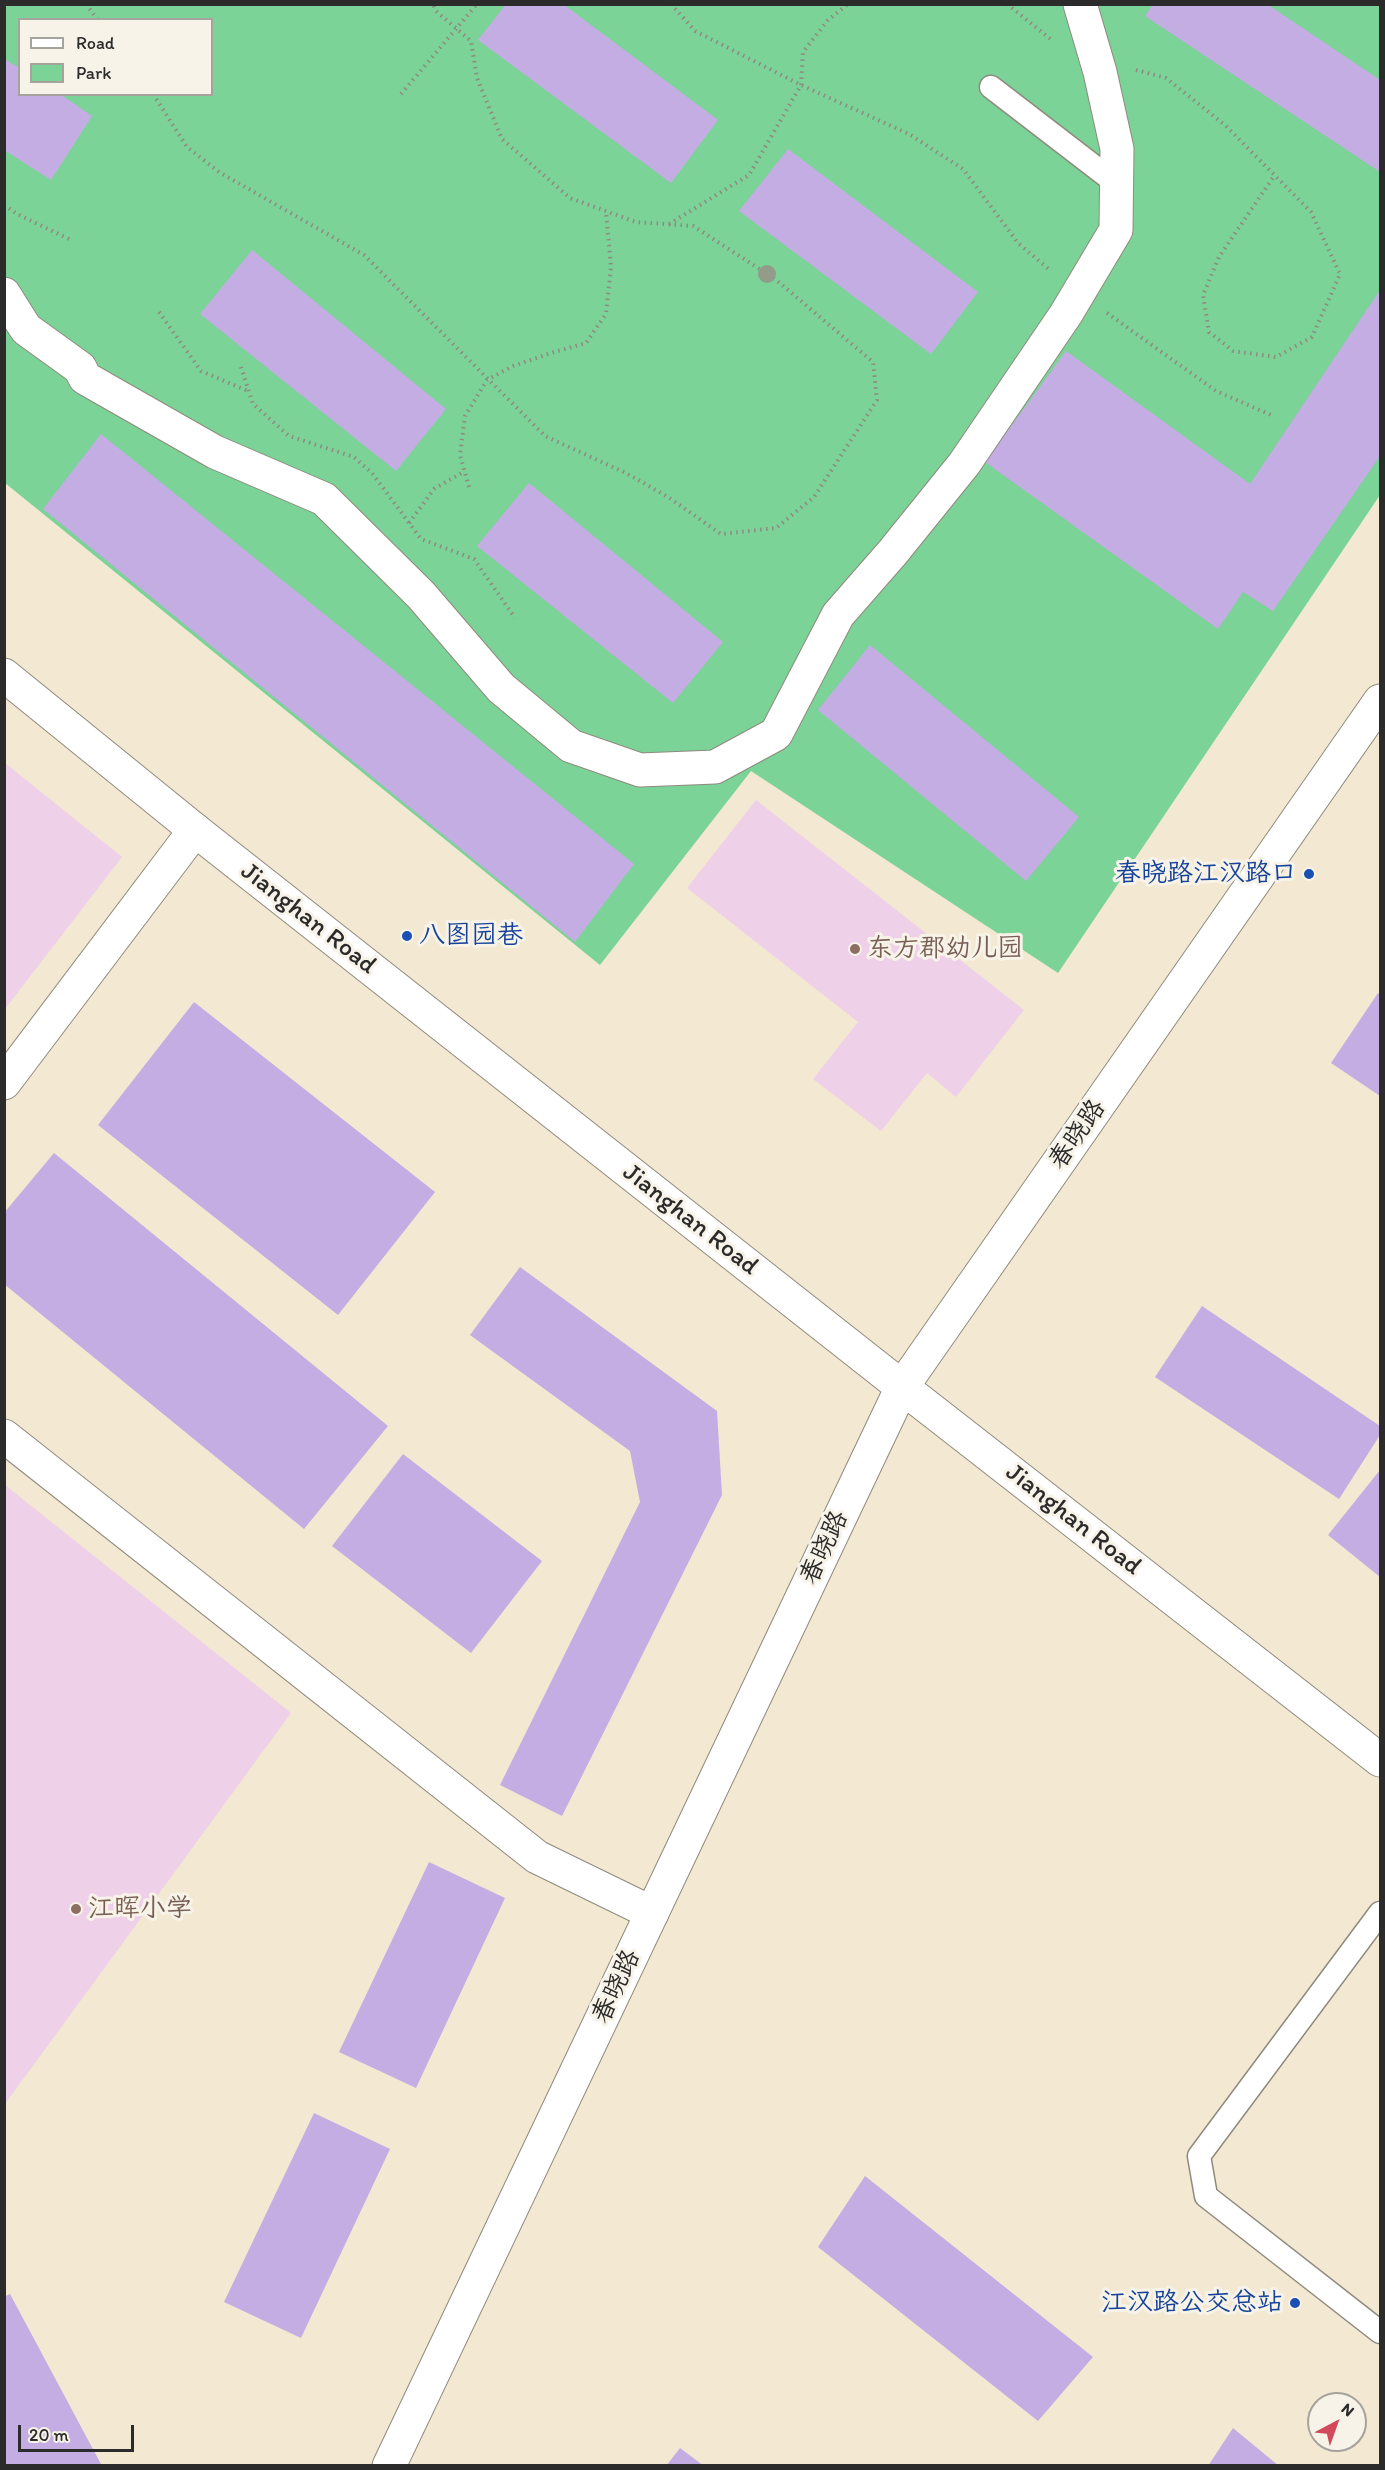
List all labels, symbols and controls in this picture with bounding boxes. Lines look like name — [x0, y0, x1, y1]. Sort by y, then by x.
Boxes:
legend — [18, 18, 213, 96]
text: Road — [76, 32, 115, 54]
text: Park — [76, 62, 111, 84]
street label: Jianghan Road — [234, 856, 382, 982]
place label: 春晓路江汉路口 — [1115, 858, 1297, 890]
marker: 春晓路江汉路口 — [1302, 867, 1316, 881]
place label: 八图园巷 — [419, 920, 523, 952]
marker: 八图园巷 — [400, 929, 414, 943]
place label: 东方郡幼儿园 — [867, 933, 1023, 965]
marker: 东方郡幼儿园 — [848, 942, 862, 956]
street label: 春晓路 — [1043, 1094, 1113, 1176]
street label: Jianghan Road — [616, 1157, 764, 1283]
street label: Jianghan Road — [999, 1457, 1147, 1583]
street label: 春晓路 — [794, 1506, 856, 1590]
place label: 江晖小学 — [88, 1893, 192, 1925]
marker: 江晖小学 — [69, 1902, 83, 1916]
street label: 春晓路 — [586, 1945, 648, 2029]
place label: 江汉路公交总站 — [1101, 2287, 1283, 2319]
marker: 江汉路公交总站 — [1288, 2296, 1302, 2310]
north arrow — [1307, 2392, 1367, 2452]
text: N — [1338, 2399, 1358, 2420]
scale bar — [21, 2413, 136, 2451]
text: 20 m — [29, 2424, 69, 2446]

